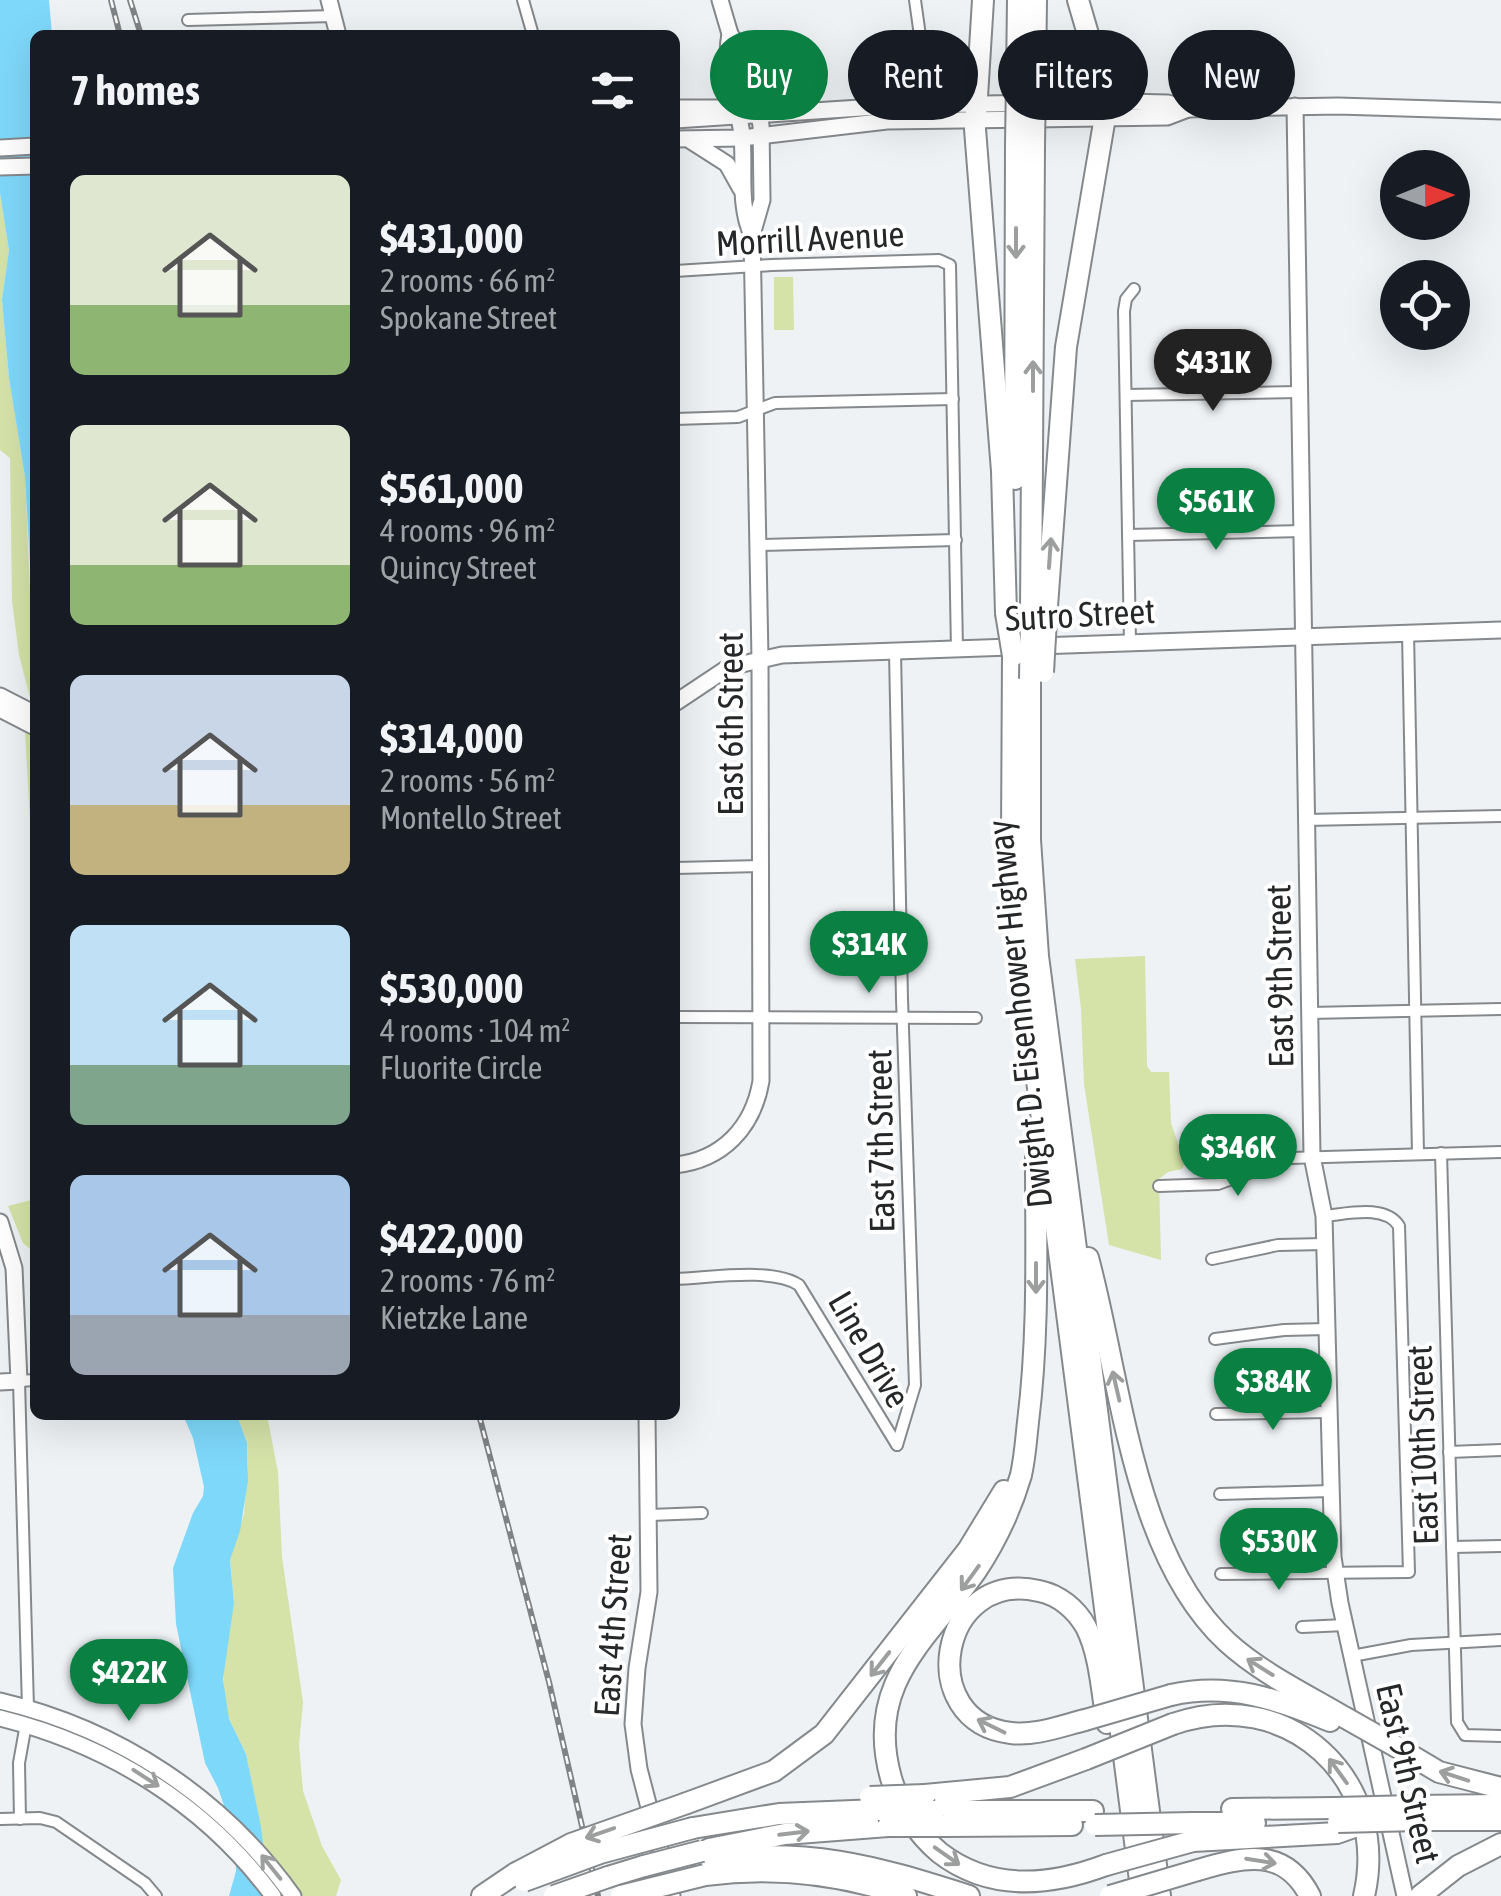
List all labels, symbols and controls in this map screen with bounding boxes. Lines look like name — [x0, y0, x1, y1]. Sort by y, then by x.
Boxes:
chip: Buy — [710, 30, 828, 120]
chip: Rent — [848, 30, 978, 120]
chip: Filters — [998, 30, 1148, 120]
chip: New — [1168, 30, 1295, 120]
icon: filters — [585, 63, 640, 118]
text: 7 homes — [70, 66, 200, 114]
north arrow — [1380, 150, 1470, 240]
map controls — [1380, 150, 1470, 350]
street label: Morrill Avenue — [715, 213, 905, 263]
text: $431,000 — [380, 214, 524, 262]
icon: home — [150, 215, 270, 335]
one-way arrow — [1006, 226, 1026, 259]
button: locate — [1380, 260, 1470, 350]
text: 2 rooms · 66 m² — [380, 262, 555, 299]
text: Spokane Street — [380, 299, 557, 336]
pin: $431K — [1143, 329, 1283, 414]
text: $431K — [1176, 343, 1250, 380]
one-way arrow — [1024, 361, 1042, 394]
text: $561,000 — [380, 464, 524, 512]
icon: home — [150, 465, 270, 585]
pin: $561K — [1146, 468, 1286, 553]
text: $561K — [1179, 482, 1253, 519]
text: 4 rooms · 96 m² — [380, 512, 555, 549]
one-way arrow — [1041, 537, 1060, 569]
text: Quincy Street — [380, 549, 537, 586]
street label: Sutro Street — [1004, 590, 1156, 638]
street label: East 6th Street — [710, 632, 750, 816]
text: $314,000 — [380, 714, 524, 762]
icon: home — [150, 715, 270, 835]
text: 2 rooms · 56 m² — [380, 762, 555, 799]
text: Montello Street — [380, 799, 562, 836]
street label: Dwight D. Eisenhower Highway — [979, 818, 1059, 1210]
street label: East 9th Street — [1257, 884, 1301, 1068]
pin: $314K — [799, 911, 939, 996]
text: $314K — [832, 925, 906, 962]
text: $530,000 — [380, 964, 524, 1012]
icon: home — [150, 965, 270, 1085]
text: 4 rooms · 104 m² — [380, 1012, 570, 1049]
text: Fluorite Circle — [380, 1049, 542, 1086]
street label: East 7th Street — [858, 1049, 902, 1233]
pin: $346K — [1168, 1114, 1308, 1199]
text: $346K — [1201, 1128, 1275, 1165]
text: $422,000 — [380, 1214, 524, 1262]
icon: home — [150, 1215, 270, 1335]
one-way arrow — [1026, 1260, 1046, 1293]
text: 2 rooms · 76 m² — [380, 1262, 555, 1299]
street label: Line Drive — [821, 1284, 919, 1414]
text: Kietzke Lane — [380, 1299, 528, 1336]
street label: East 10th Street — [1399, 1344, 1445, 1546]
pin: $384K — [1203, 1348, 1343, 1433]
text: $384K — [1236, 1362, 1310, 1399]
one-way arrow — [1106, 1371, 1124, 1403]
pin: $530K — [1209, 1508, 1349, 1593]
text: $530K — [1242, 1522, 1316, 1559]
street label: East 4th Street — [586, 1532, 638, 1718]
one-way arrow — [959, 1564, 980, 1591]
pin: $422K — [59, 1639, 199, 1724]
one-way arrow — [870, 1650, 891, 1677]
text: $422K — [92, 1653, 166, 1690]
one-way arrow — [1246, 1657, 1275, 1677]
street label: East 9th Street — [1369, 1679, 1449, 1867]
one-way arrow — [977, 1715, 1007, 1734]
one-way arrow — [1328, 1758, 1349, 1785]
one-way arrow — [1438, 1766, 1470, 1784]
one-way arrow — [131, 1768, 160, 1789]
one-way arrow — [778, 1823, 810, 1842]
one-way arrow — [584, 1826, 616, 1844]
one-way arrow — [933, 1845, 960, 1866]
one-way arrow — [1244, 1852, 1277, 1871]
one-way arrow — [260, 1854, 282, 1880]

